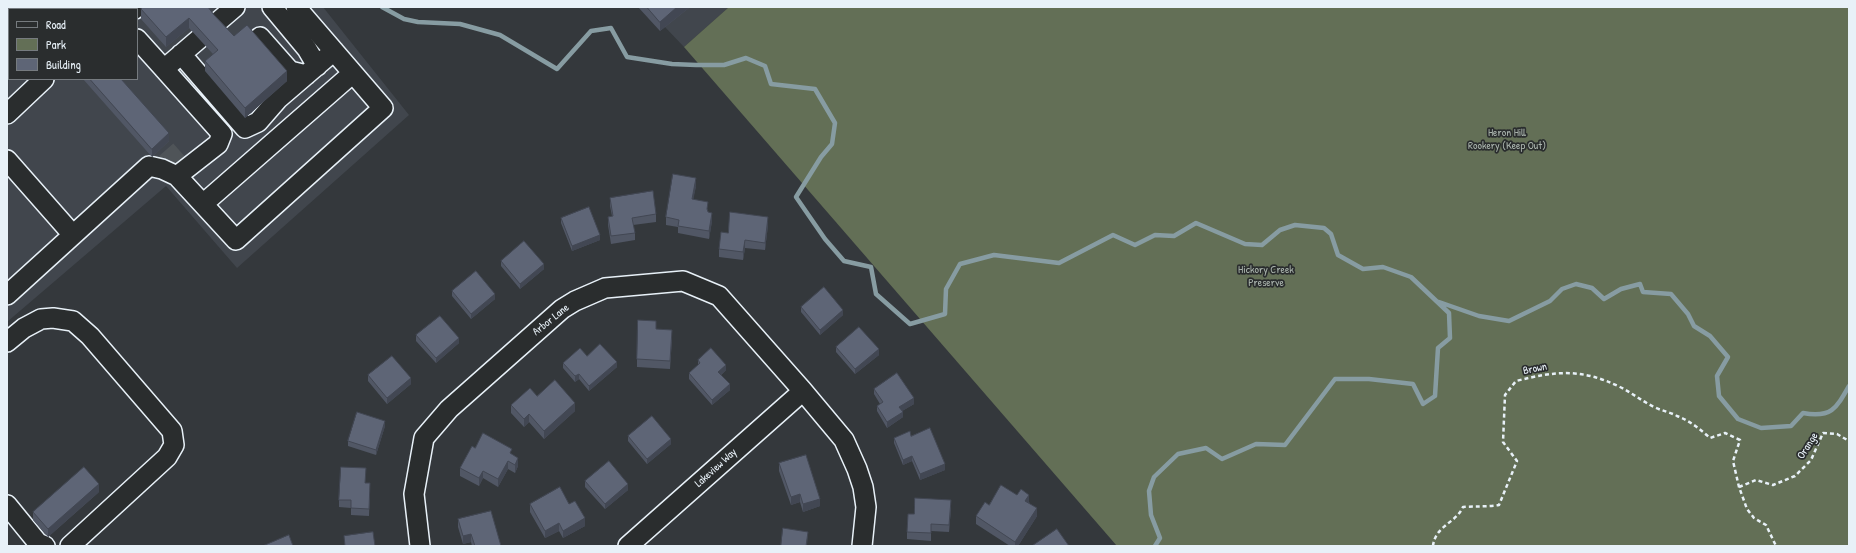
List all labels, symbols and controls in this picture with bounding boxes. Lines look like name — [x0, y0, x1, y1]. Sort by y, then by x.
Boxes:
legend — [8, 8, 138, 80]
text: Road — [46, 16, 66, 33]
text: Park — [46, 36, 66, 53]
text: Building — [46, 56, 81, 73]
park label: Heron Hill Rookery (Keep Out) — [1468, 126, 1546, 152]
park label: Hickory Creek Preserve — [1238, 263, 1294, 289]
street label: Arbor Lane — [530, 301, 572, 339]
street label: Brown — [1522, 360, 1548, 378]
street label: Orange — [1795, 430, 1821, 462]
street label: Lakeview Way — [692, 446, 740, 490]

